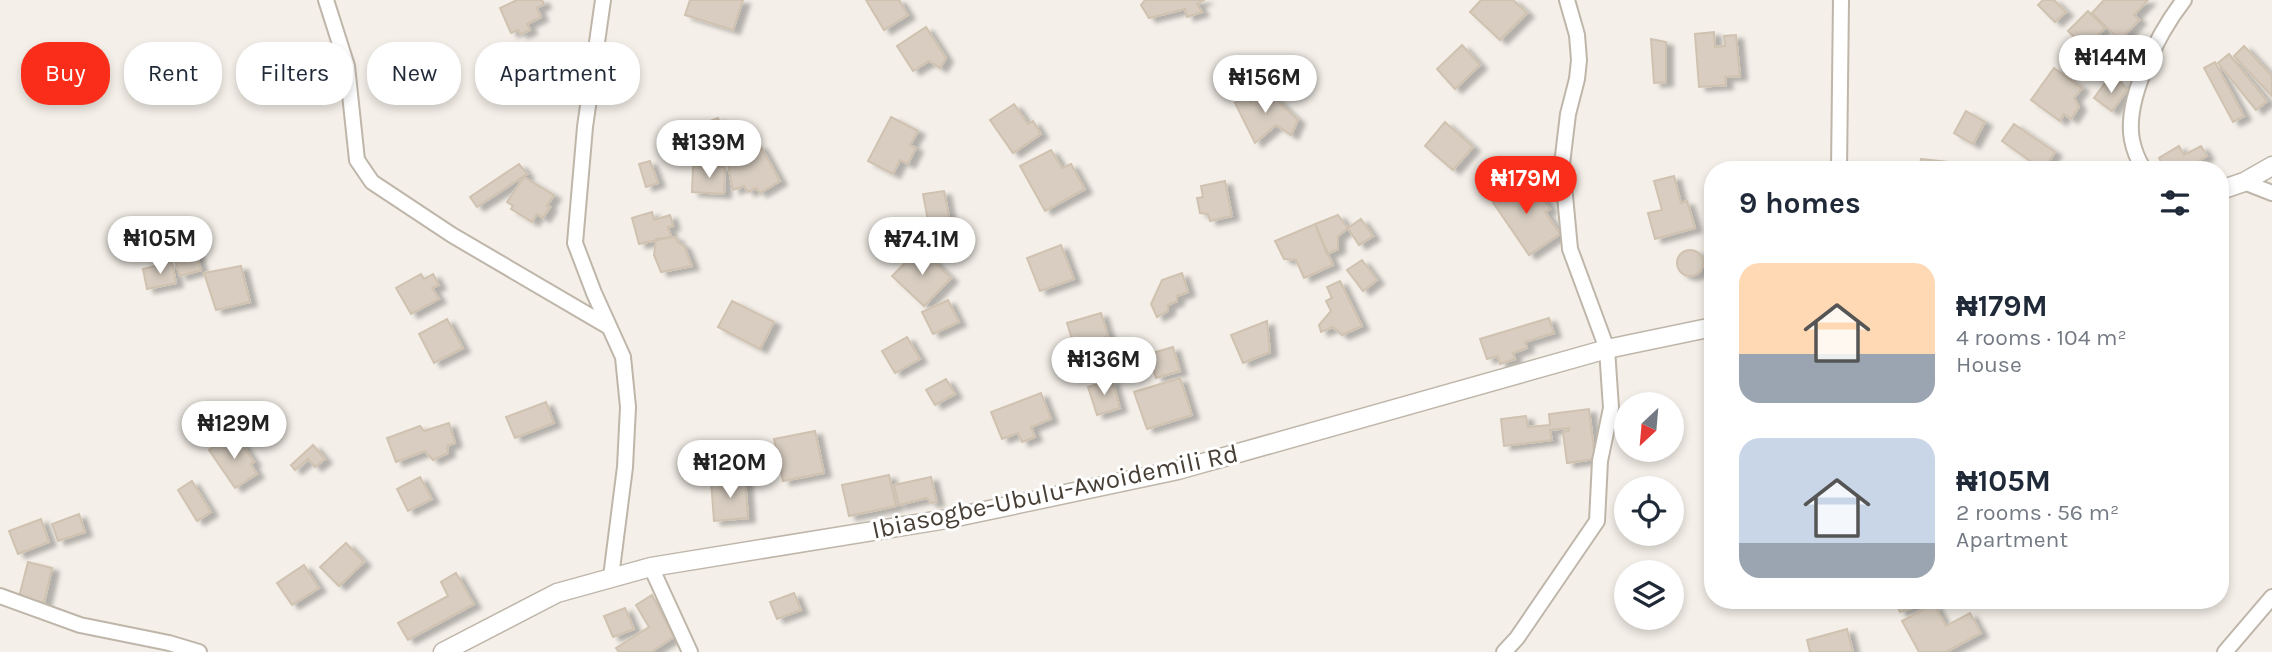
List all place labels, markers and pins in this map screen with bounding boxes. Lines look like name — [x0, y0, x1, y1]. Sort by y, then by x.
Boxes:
pin: ₦144M — [2062, 36, 2160, 95]
pin: ₦156M — [1216, 55, 1314, 115]
pin: ₦139M — [660, 120, 758, 180]
pin: ₦179M — [1477, 156, 1575, 216]
pin: ₦105M — [111, 216, 209, 276]
pin: ₦74.1M — [865, 218, 979, 277]
pin: ₦136M — [1055, 338, 1153, 397]
pin: ₦129M — [185, 402, 283, 461]
pin: ₦120M — [681, 440, 779, 500]

